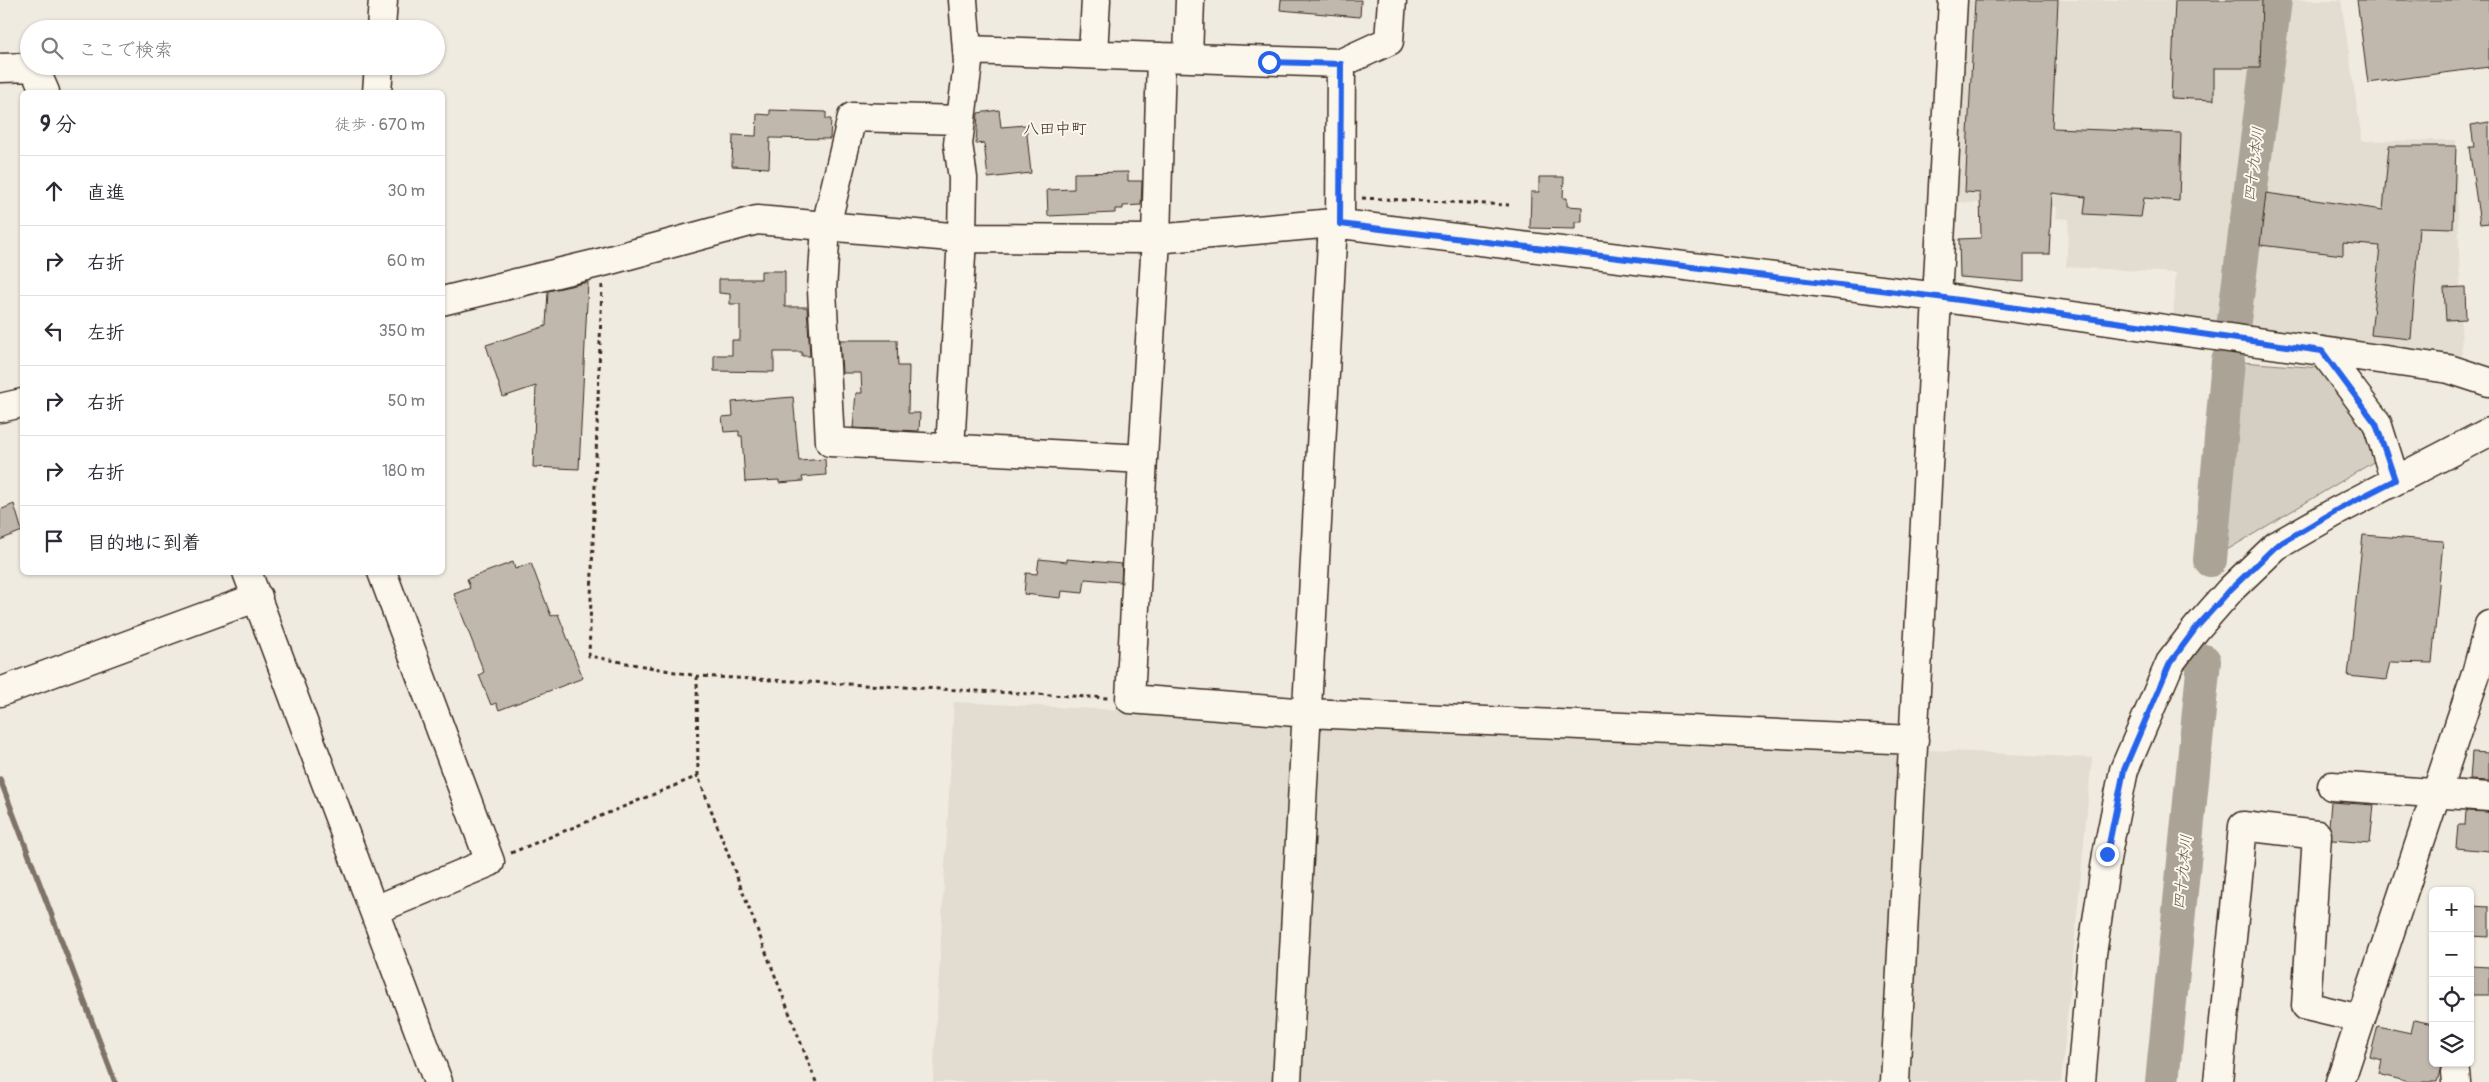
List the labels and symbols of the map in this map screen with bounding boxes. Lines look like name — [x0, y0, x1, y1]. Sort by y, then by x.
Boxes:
route start — [1258, 51, 1281, 74]
district label: 八田中町 — [1023, 119, 1087, 139]
water label: 四十九本川 — [2240, 126, 2268, 202]
water label: 四十九本川 — [2170, 834, 2196, 910]
route end — [2096, 843, 2119, 866]

